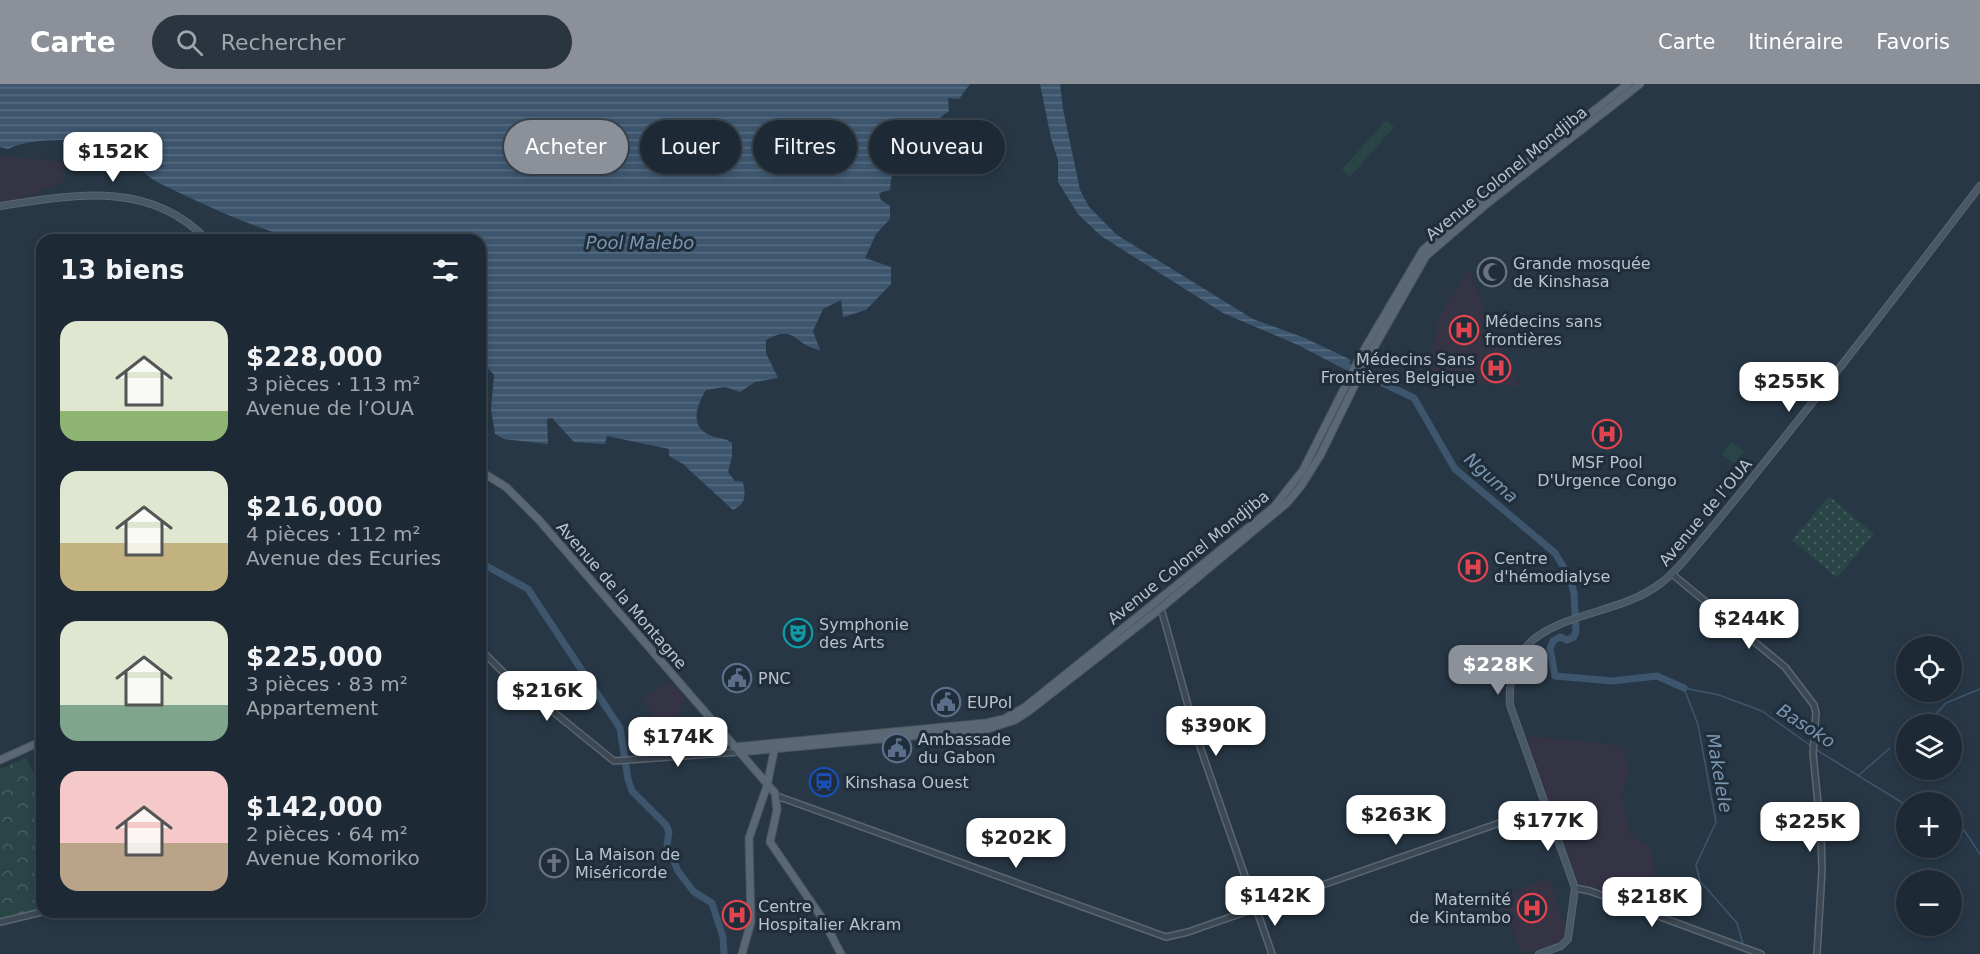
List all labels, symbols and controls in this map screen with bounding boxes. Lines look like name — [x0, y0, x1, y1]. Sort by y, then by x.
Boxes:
search box — [152, 15, 572, 69]
text: Carte — [30, 26, 116, 59]
icon: search — [173, 26, 206, 59]
text: Rechercher — [221, 30, 345, 55]
text: Carte — [1658, 30, 1715, 54]
text: Itinéraire — [1748, 30, 1843, 54]
text: Favoris — [1876, 30, 1950, 54]
street label: Avenue Colonel Mondjiba — [1422, 102, 1591, 244]
chip: Acheter — [504, 120, 628, 174]
chip: Louer — [640, 120, 741, 174]
chip: Filtres — [753, 120, 857, 174]
chip: Nouveau — [869, 120, 1005, 174]
pin: $152K — [71, 132, 155, 183]
text: $152K — [77, 139, 149, 163]
water label: Pool Malebo — [586, 232, 694, 253]
icon: filters — [429, 254, 462, 287]
place label: Grande mosquée de Kinshasa — [1513, 254, 1651, 291]
text: 13 biens — [60, 255, 184, 285]
mosque icon: Grande mosquée de Kinshasa — [1476, 256, 1508, 288]
place label: Médecins sans frontières — [1485, 312, 1602, 349]
hospital icon: Médecins sans frontières — [1448, 314, 1480, 346]
text: $228,000 — [246, 342, 383, 372]
icon: home — [108, 345, 180, 417]
place label: Médecins Sans Frontières Belgique — [1321, 350, 1475, 387]
hospital icon: Médecins Sans Frontières Belgique — [1480, 352, 1512, 384]
pin: $255K — [1747, 362, 1831, 413]
text: $255K — [1753, 369, 1825, 393]
text: 3 pièces · 113 m² — [246, 372, 420, 396]
text: Avenue de l’OUA — [246, 396, 414, 420]
hospital icon: MSF Pool D'Urgence Congo — [1591, 418, 1623, 450]
water label: Nguma — [1460, 448, 1522, 507]
place label: MSF Pool D'Urgence Congo — [1537, 453, 1677, 490]
street label: Avenue de l’OUA — [1655, 455, 1756, 570]
street label: Avenue Colonel Mondjiba — [1104, 486, 1273, 628]
text: $216,000 — [246, 492, 383, 522]
icon: home — [108, 495, 180, 567]
street label: Avenue de la Montagne — [552, 518, 691, 673]
text: 4 pièces · 112 m² — [246, 522, 420, 546]
text: Avenue des Ecuries — [246, 546, 441, 570]
place label: Centre d'hémodialyse — [1494, 549, 1610, 586]
hospital icon: Centre d'hémodialyse — [1457, 551, 1489, 583]
pin: $244K — [1707, 599, 1791, 650]
text: $244K — [1713, 606, 1785, 630]
place label: Symphonie des Arts — [819, 615, 909, 652]
theatre icon: Symphonie des Arts — [782, 617, 814, 649]
map controls — [1896, 636, 1962, 936]
button: locate — [1896, 636, 1962, 702]
text: $225,000 — [246, 642, 383, 672]
icon: home — [108, 645, 180, 717]
pin: $228K — [1456, 645, 1540, 696]
text: $228K — [1462, 652, 1534, 676]
public building icon: PNC — [721, 662, 753, 694]
place label: PNC — [758, 669, 791, 688]
pin: $216K — [505, 671, 589, 722]
text: 3 pièces · 83 m² — [246, 672, 408, 696]
text: $216K — [511, 678, 583, 702]
public building icon: EUPol — [930, 686, 962, 718]
place label: EUPol — [967, 693, 1012, 712]
text: Appartement — [246, 696, 378, 720]
water label: Basoko — [1773, 699, 1839, 752]
pin: $390K — [1174, 706, 1258, 757]
text: $390K — [1180, 713, 1252, 737]
button: layers — [1896, 714, 1962, 780]
pin: $174K — [636, 717, 720, 768]
text: $174K — [642, 724, 714, 748]
place label: Ambassade du Gabon — [918, 730, 1011, 767]
public building icon: Ambassade du Gabon — [881, 732, 913, 764]
water label: Makelele — [1702, 732, 1737, 814]
station icon: Kinshasa Ouest — [808, 766, 840, 798]
place label: Kinshasa Ouest — [845, 773, 969, 792]
text: $142,000 — [246, 792, 383, 822]
button: + — [1896, 792, 1962, 858]
icon: home — [108, 795, 180, 867]
pin: $263K — [1354, 795, 1438, 846]
pin: $177K — [1506, 801, 1590, 852]
text: $263K — [1360, 802, 1432, 826]
pin: $225K — [1768, 802, 1852, 853]
text: $177K — [1512, 808, 1584, 832]
text: $225K — [1774, 809, 1846, 833]
pin: $202K — [974, 818, 1058, 869]
text: 2 pièces · 64 m² — [246, 822, 408, 846]
text: $202K — [980, 825, 1052, 849]
place label: La Maison de Miséricorde — [575, 845, 680, 882]
text: Avenue Komoriko — [246, 846, 420, 870]
church icon: La Maison de Miséricorde — [538, 847, 570, 879]
button: − — [1896, 870, 1962, 936]
pin: $142K — [1233, 876, 1317, 927]
pin: $218K — [1610, 877, 1694, 928]
text: $142K — [1239, 883, 1311, 907]
text: $218K — [1616, 884, 1688, 908]
place label: Maternité de Kintambo — [1409, 890, 1511, 927]
hospital icon: Maternité de Kintambo — [1516, 892, 1548, 924]
place label: Centre Hospitalier Akram — [758, 897, 901, 934]
hospital icon: Centre Hospitalier Akram — [721, 899, 753, 931]

